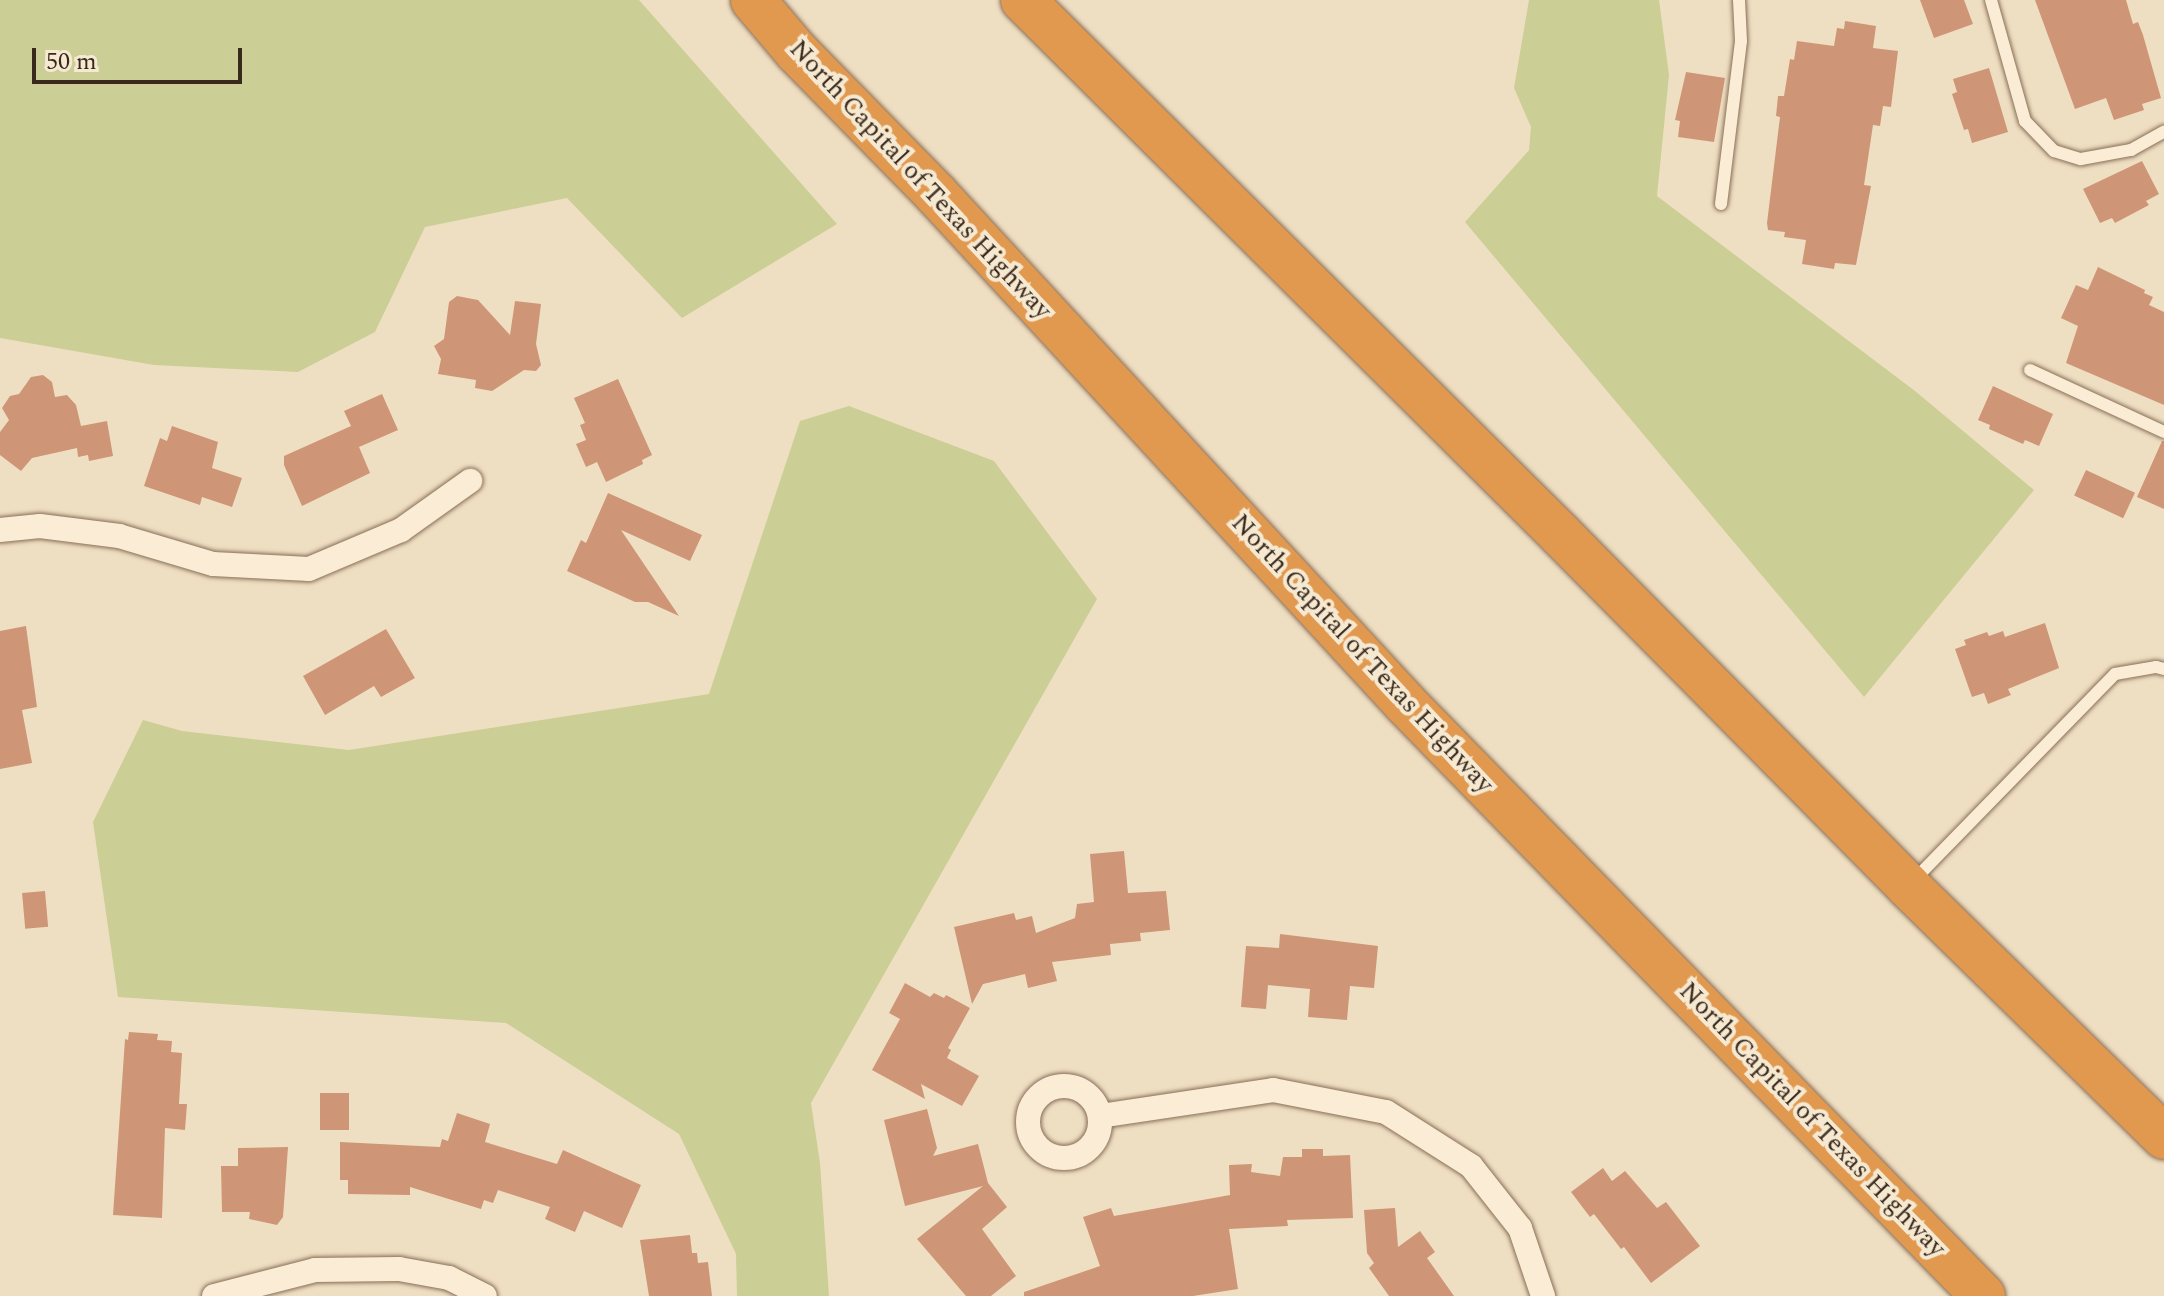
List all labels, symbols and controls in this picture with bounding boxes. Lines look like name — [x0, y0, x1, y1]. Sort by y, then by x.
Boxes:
scale bar — [36, 32, 246, 82]
street label: North Capital of Texas Highway — [782, 34, 1058, 326]
text: 50 m — [46, 44, 97, 80]
street label: North Capital of Texas Highway — [1224, 508, 1500, 800]
street label: North Capital of Texas Highway — [1672, 976, 1952, 1264]

